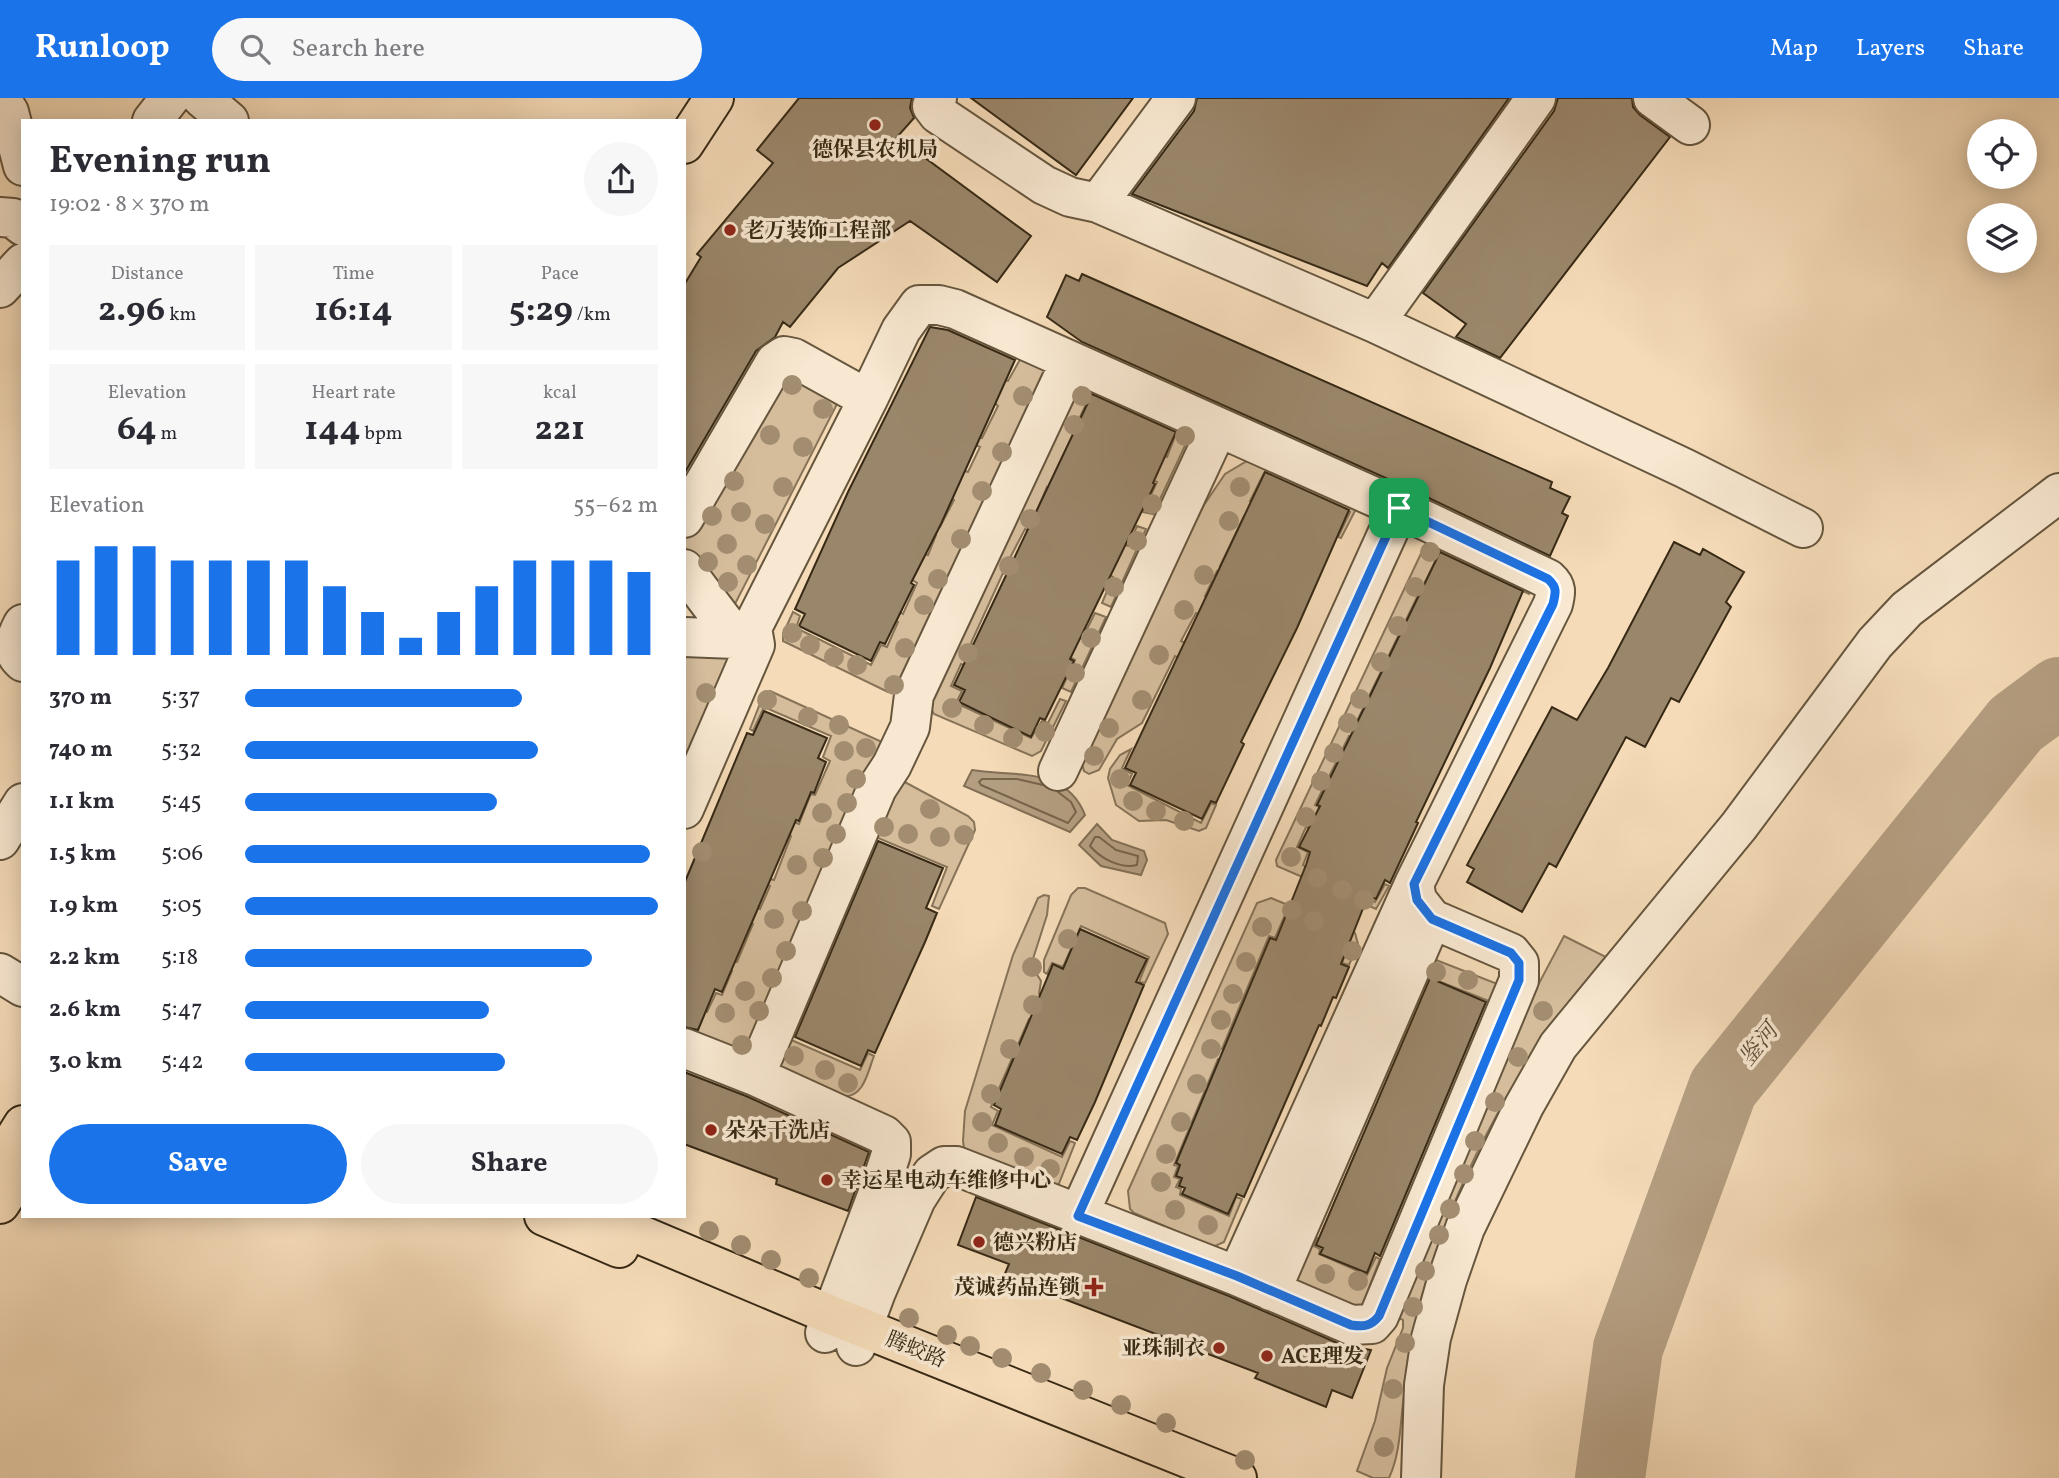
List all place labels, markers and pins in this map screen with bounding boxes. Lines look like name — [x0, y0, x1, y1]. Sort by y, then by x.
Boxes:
marker: 德保县农机局 — [867, 117, 883, 133]
place label: 德保县农机局 — [812, 136, 938, 165]
place label: 老万装饰工程部 — [744, 217, 891, 246]
marker: 老万装饰工程部 — [722, 222, 738, 238]
pin — [1369, 478, 1429, 538]
place label: 朵朵干洗店 — [725, 1117, 830, 1146]
marker: 朵朵干洗店 — [703, 1122, 719, 1138]
place label: 幸运星电动车维修中心 — [841, 1167, 1051, 1196]
marker: 幸运星电动车维修中心 — [819, 1172, 835, 1188]
place label: 德兴粉店 — [993, 1229, 1077, 1258]
marker: 德兴粉店 — [971, 1234, 987, 1250]
place label: 茂诚药品连锁 — [954, 1274, 1080, 1303]
marker: 茂诚药品连锁 — [1086, 1279, 1102, 1295]
place label: 亚珠制衣 — [1121, 1335, 1205, 1364]
marker: 亚珠制衣 — [1211, 1340, 1227, 1356]
place label: ACE理发 — [1281, 1343, 1364, 1372]
marker: ACE理发 — [1259, 1348, 1275, 1364]

